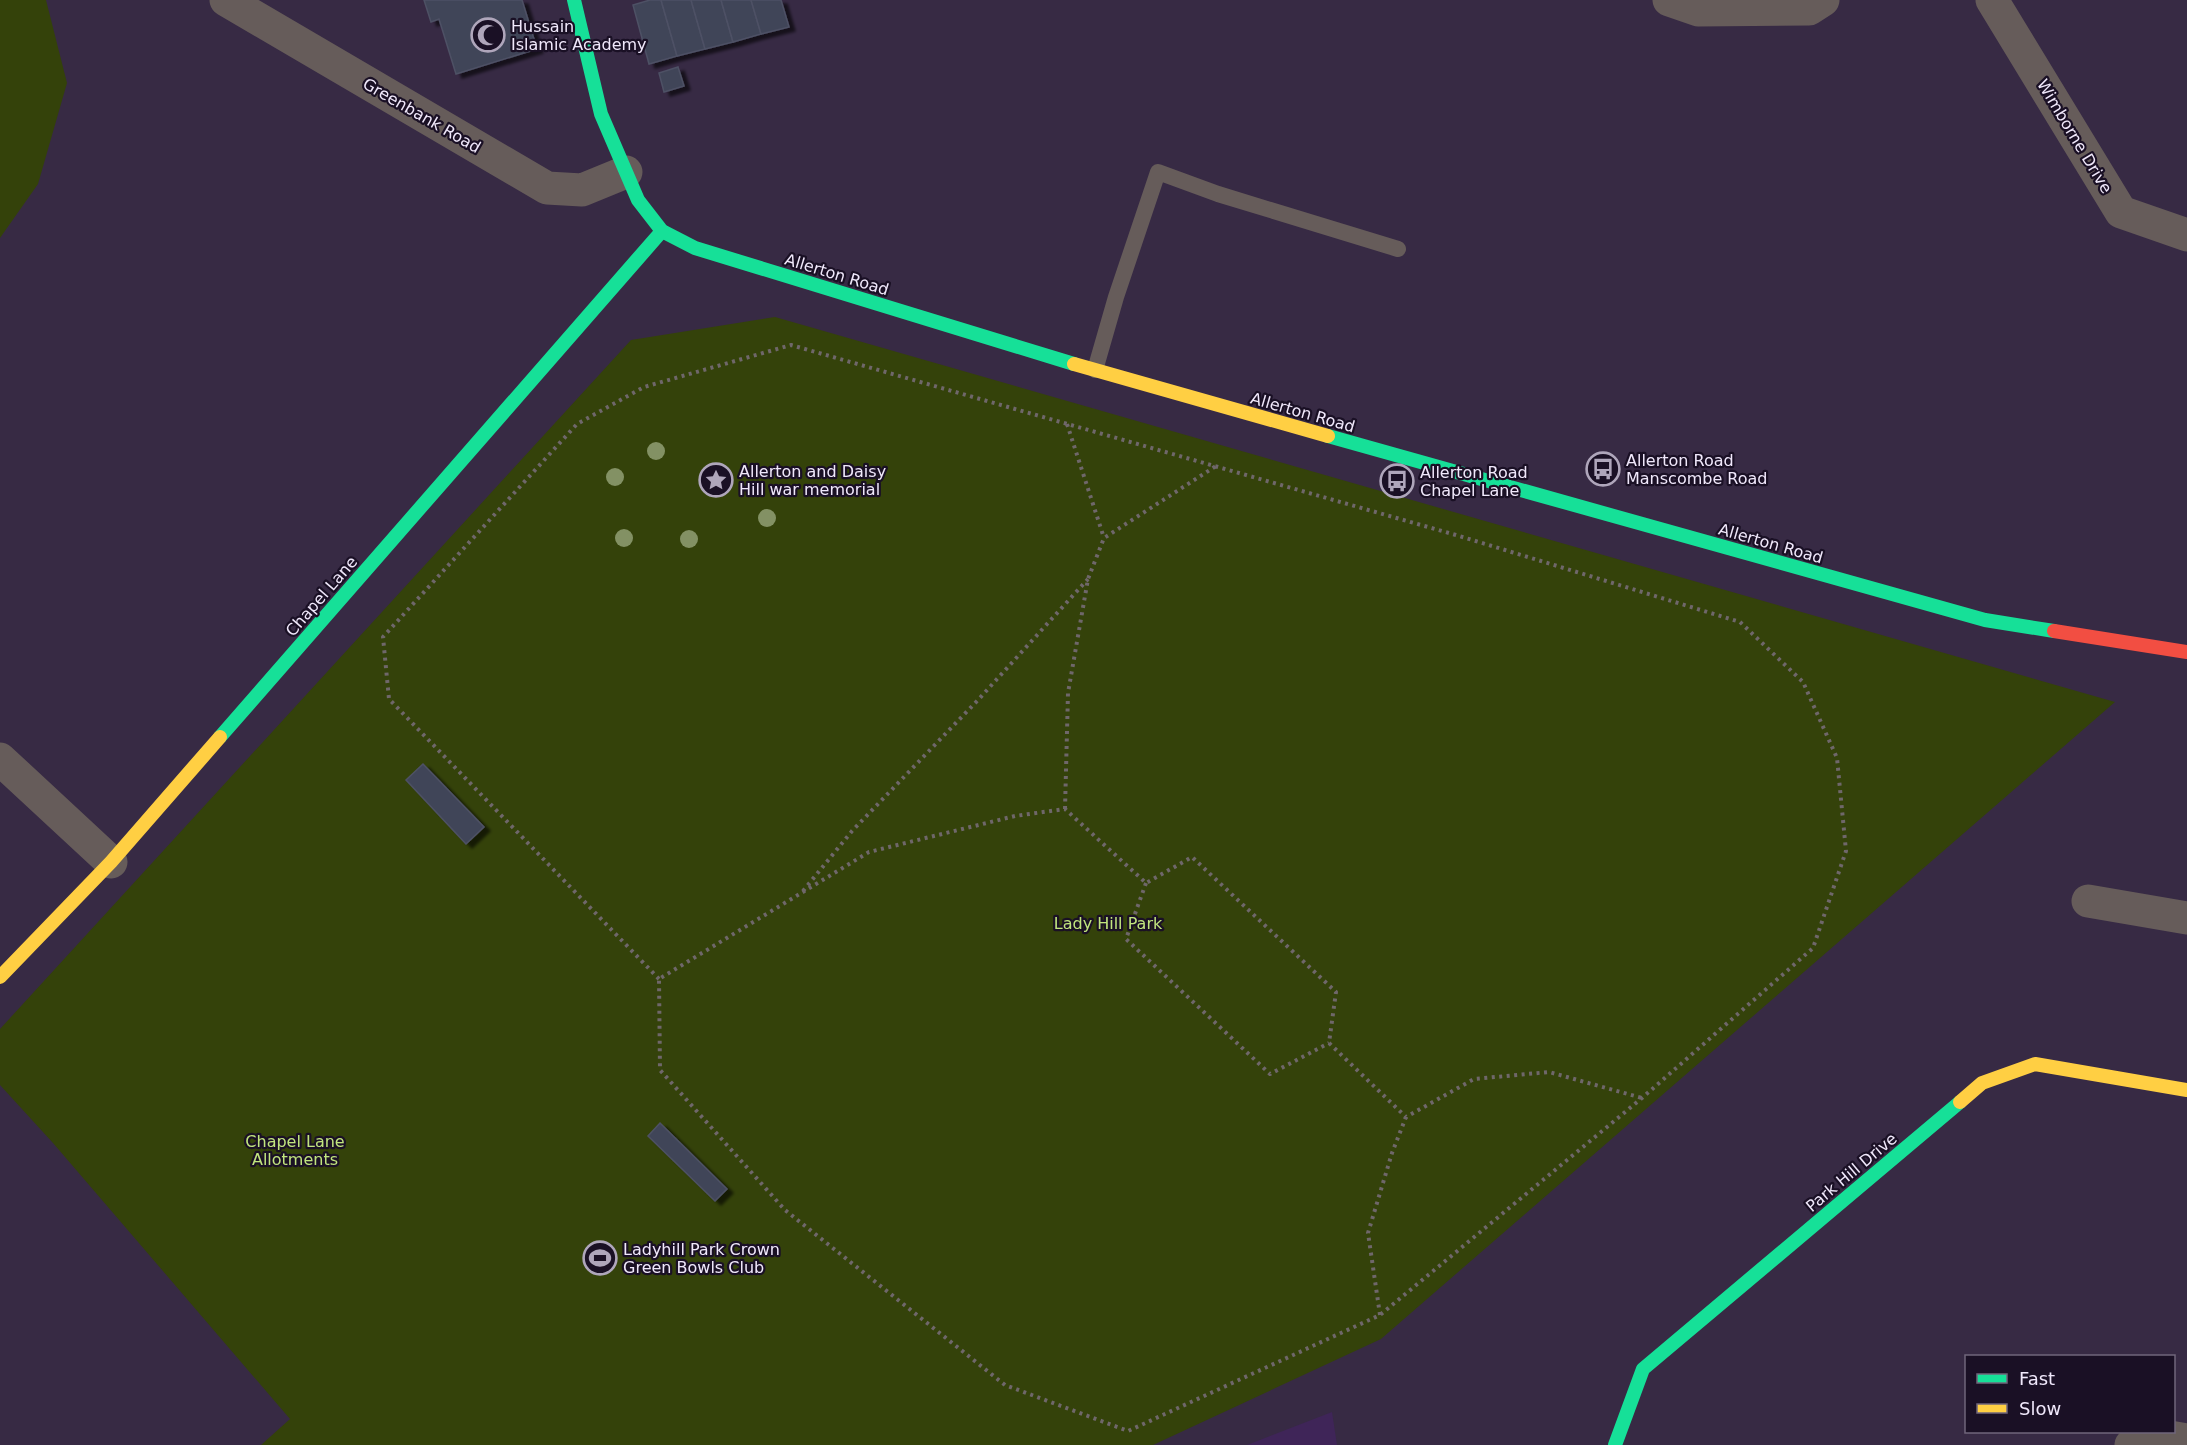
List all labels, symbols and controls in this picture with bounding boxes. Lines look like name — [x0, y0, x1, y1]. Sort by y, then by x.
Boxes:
mosque icon: Hussain Islamic Academy — [470, 17, 506, 53]
place label: Hussain Islamic Academy — [511, 17, 647, 54]
street label: Greenbank Road — [359, 74, 484, 157]
street label: Wimborne Drive — [2033, 76, 2116, 197]
street label: Allerton Road — [783, 250, 891, 299]
street label: Allerton Road — [1248, 389, 1357, 436]
bus stop icon: Allerton Road Manscombe Road — [1585, 451, 1621, 487]
place label: Allerton Road Manscombe Road — [1626, 451, 1768, 488]
place icon: Allerton and Daisy Hill war memorial — [698, 462, 734, 498]
place label: Allerton and Daisy Hill war memorial — [739, 462, 886, 499]
bus stop icon: Allerton Road Chapel Lane — [1379, 463, 1415, 499]
place label: Allerton Road Chapel Lane — [1420, 463, 1528, 500]
street label: Allerton Road — [1716, 520, 1825, 567]
street label: Chapel Lane — [282, 553, 361, 640]
park label: Lady Hill Park — [1054, 914, 1163, 933]
street label: Park Hill Drive — [1802, 1129, 1901, 1216]
park label: Chapel Lane Allotments — [245, 1132, 345, 1169]
sports icon: Ladyhill Park Crown Green Bowls Club — [582, 1240, 618, 1276]
place label: Ladyhill Park Crown Green Bowls Club — [623, 1240, 780, 1277]
legend — [1965, 1355, 2175, 1433]
text: Fast — [2019, 1368, 2055, 1389]
text: Slow — [2019, 1398, 2061, 1419]

